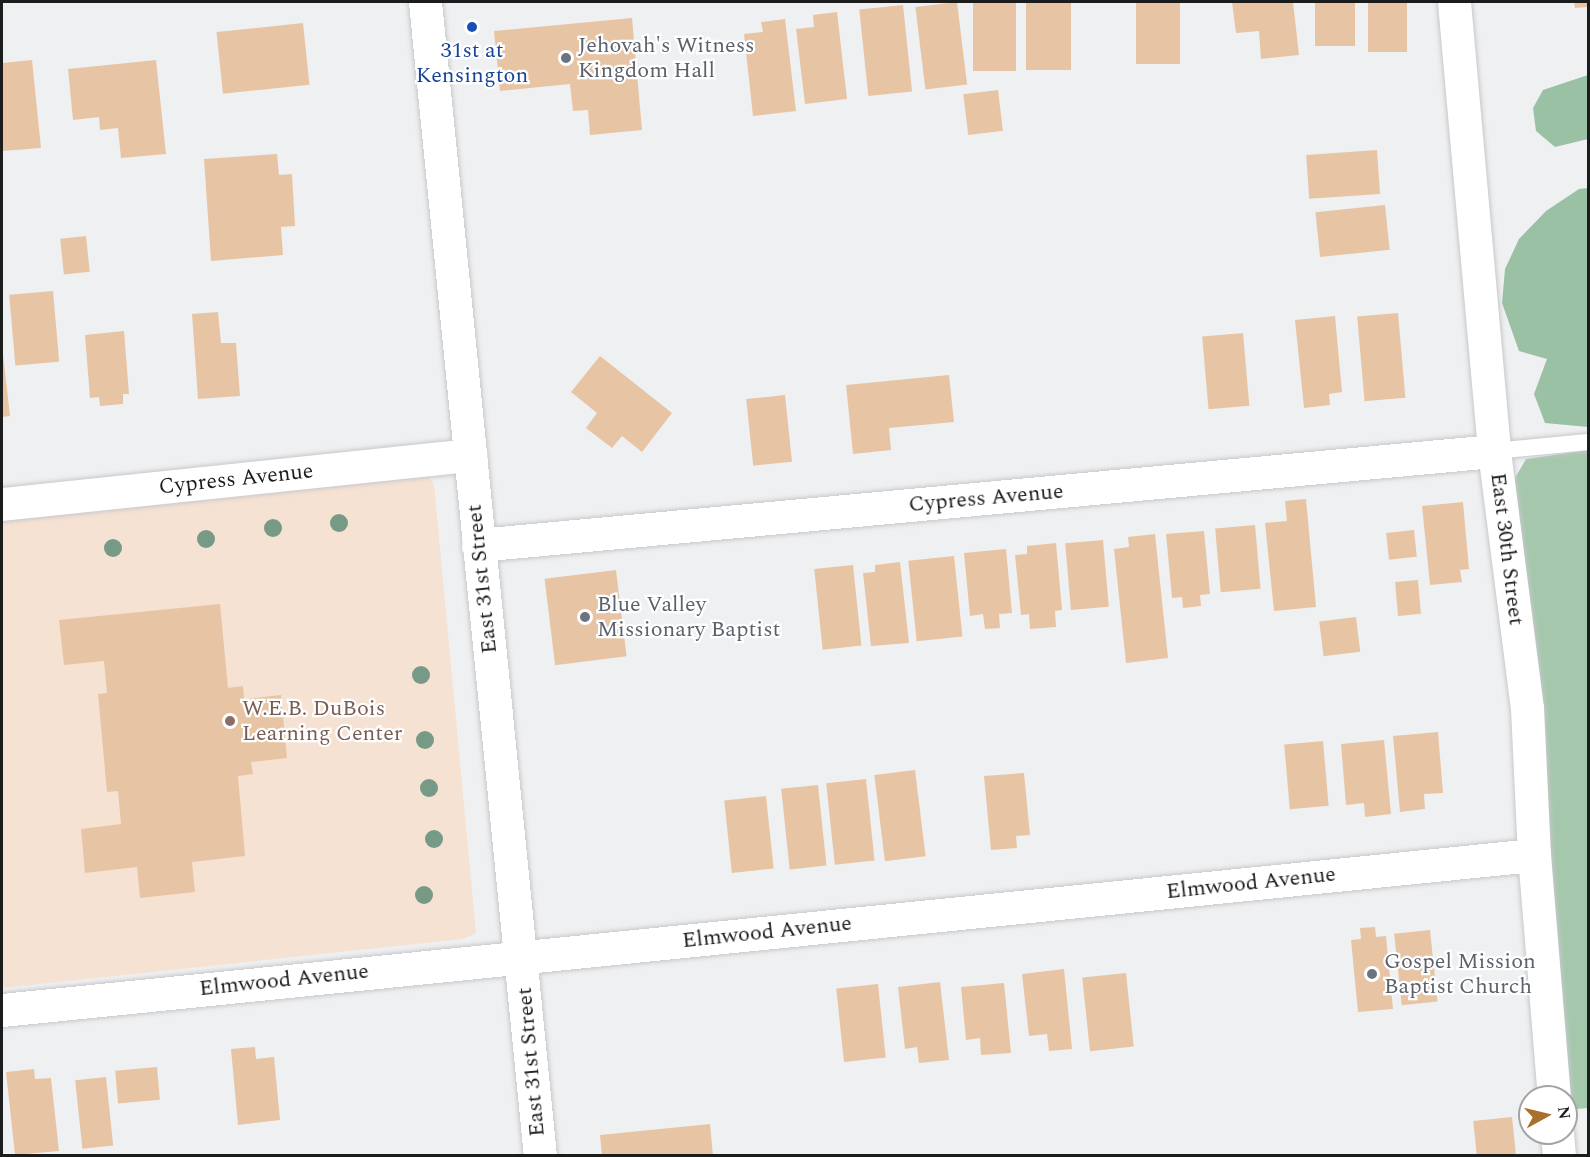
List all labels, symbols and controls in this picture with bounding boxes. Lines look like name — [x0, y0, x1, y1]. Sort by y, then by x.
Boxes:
marker: 31st at Kensington — [465, 20, 479, 34]
place label: Jehovah's Witness Kingdom Hall — [578, 32, 754, 84]
place label: 31st at Kensington — [416, 37, 528, 88]
marker: Jehovah's Witness Kingdom Hall — [559, 51, 573, 65]
street label: Cypress Avenue — [157, 458, 315, 500]
street label: East 30th Street — [1485, 471, 1529, 627]
street label: Cypress Avenue — [907, 478, 1065, 518]
street label: East 31st Street — [461, 503, 503, 655]
place label: Blue Valley Missionary Baptist — [597, 591, 780, 642]
marker: Blue Valley Missionary Baptist — [578, 610, 592, 624]
place label: W.E.B. DuBois Learning Center — [242, 695, 403, 746]
marker: W.E.B. DuBois Learning Center — [223, 714, 237, 728]
street label: Elmwood Avenue — [1165, 861, 1337, 905]
street label: Elmwood Avenue — [681, 910, 853, 954]
place label: Gospel Mission Baptist Church — [1384, 948, 1536, 999]
street label: Elmwood Avenue — [198, 958, 370, 1002]
marker: Gospel Mission Baptist Church — [1365, 967, 1379, 981]
street label: East 31st Street — [511, 986, 551, 1138]
north arrow — [1518, 1085, 1578, 1145]
text: N — [1551, 1105, 1577, 1121]

